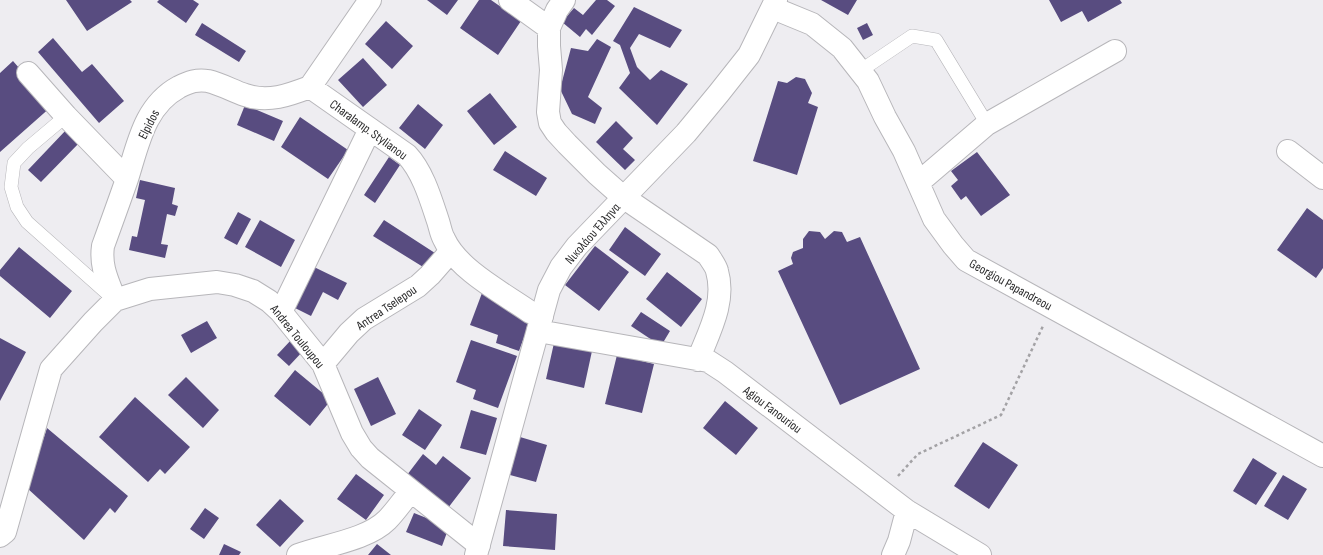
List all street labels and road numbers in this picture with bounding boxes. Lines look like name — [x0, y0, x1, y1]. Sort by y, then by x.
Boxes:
street label: Charalamp. Stylianou — [326, 96, 410, 163]
street label: Elpidos — [135, 107, 163, 142]
street label: Νικολάου Έλληνα — [562, 199, 624, 268]
street label: Georgiou Papandreou — [966, 256, 1055, 314]
street label: Antrea Tselepou — [352, 282, 420, 334]
street label: Andrea Touloupou — [266, 301, 328, 372]
street label: Agiou Fanouriou — [739, 382, 805, 437]

